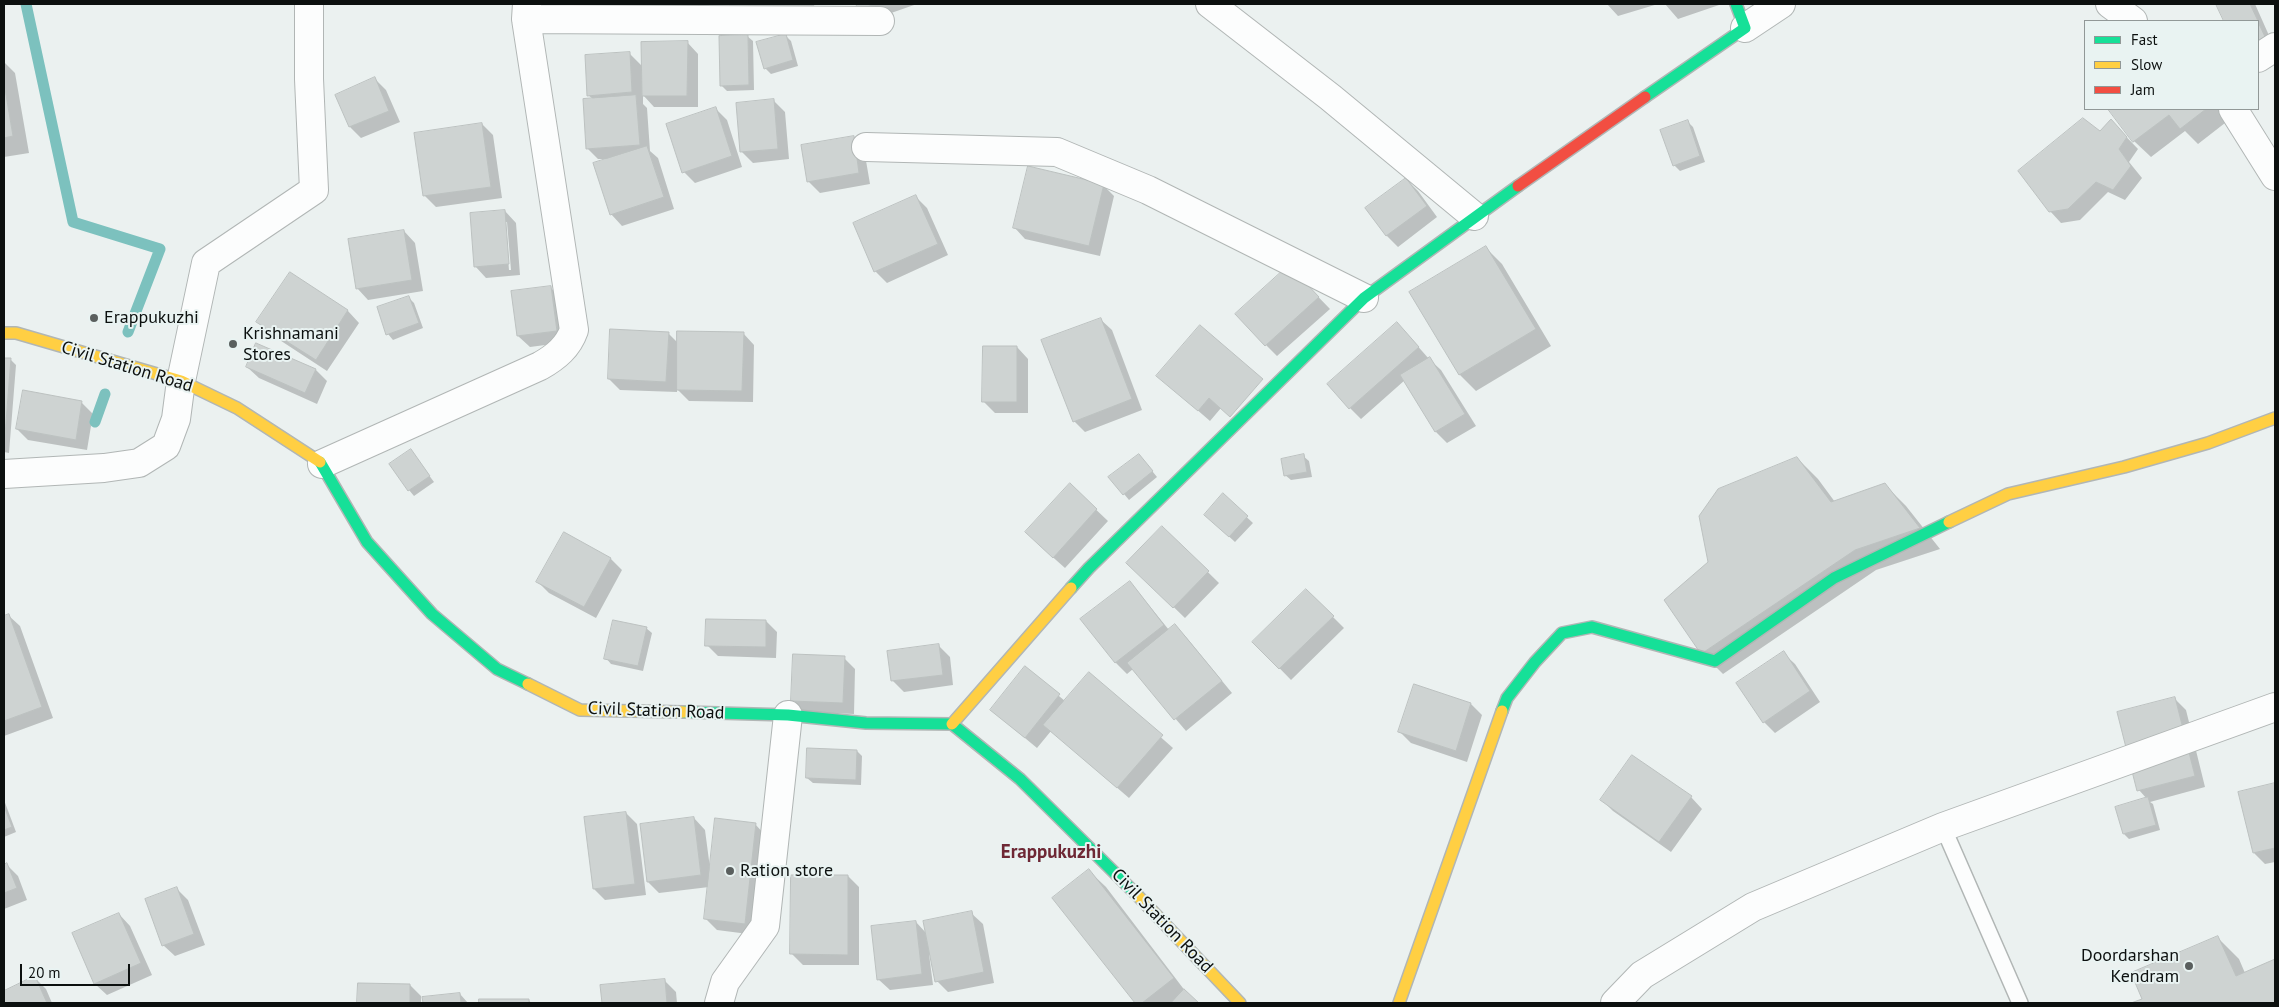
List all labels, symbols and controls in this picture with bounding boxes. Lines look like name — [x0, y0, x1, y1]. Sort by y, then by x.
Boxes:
legend — [2084, 20, 2259, 110]
text: Fast — [2131, 30, 2158, 49]
text: Slow — [2131, 55, 2162, 74]
text: Jam — [2131, 80, 2155, 99]
place label: Erappukuzhi — [104, 307, 199, 329]
marker: Erappukuzhi — [88, 312, 100, 324]
place label: Krishnamani Stores — [243, 323, 339, 366]
street label: Civil Station Road — [59, 337, 195, 397]
marker: Krishnamani Stores — [227, 338, 239, 350]
street label: Civil Station Road — [587, 698, 725, 724]
district label: Erappukuzhi — [1001, 842, 1101, 864]
place label: Ration store — [740, 860, 833, 882]
street label: Civil Station Road — [1107, 864, 1217, 978]
marker: Ration store — [724, 865, 736, 877]
place label: Doordarshan Kendram — [2081, 945, 2179, 988]
scale bar — [22, 954, 132, 986]
marker: Doordarshan Kendram — [2183, 960, 2195, 972]
text: 20 m — [28, 963, 61, 982]

